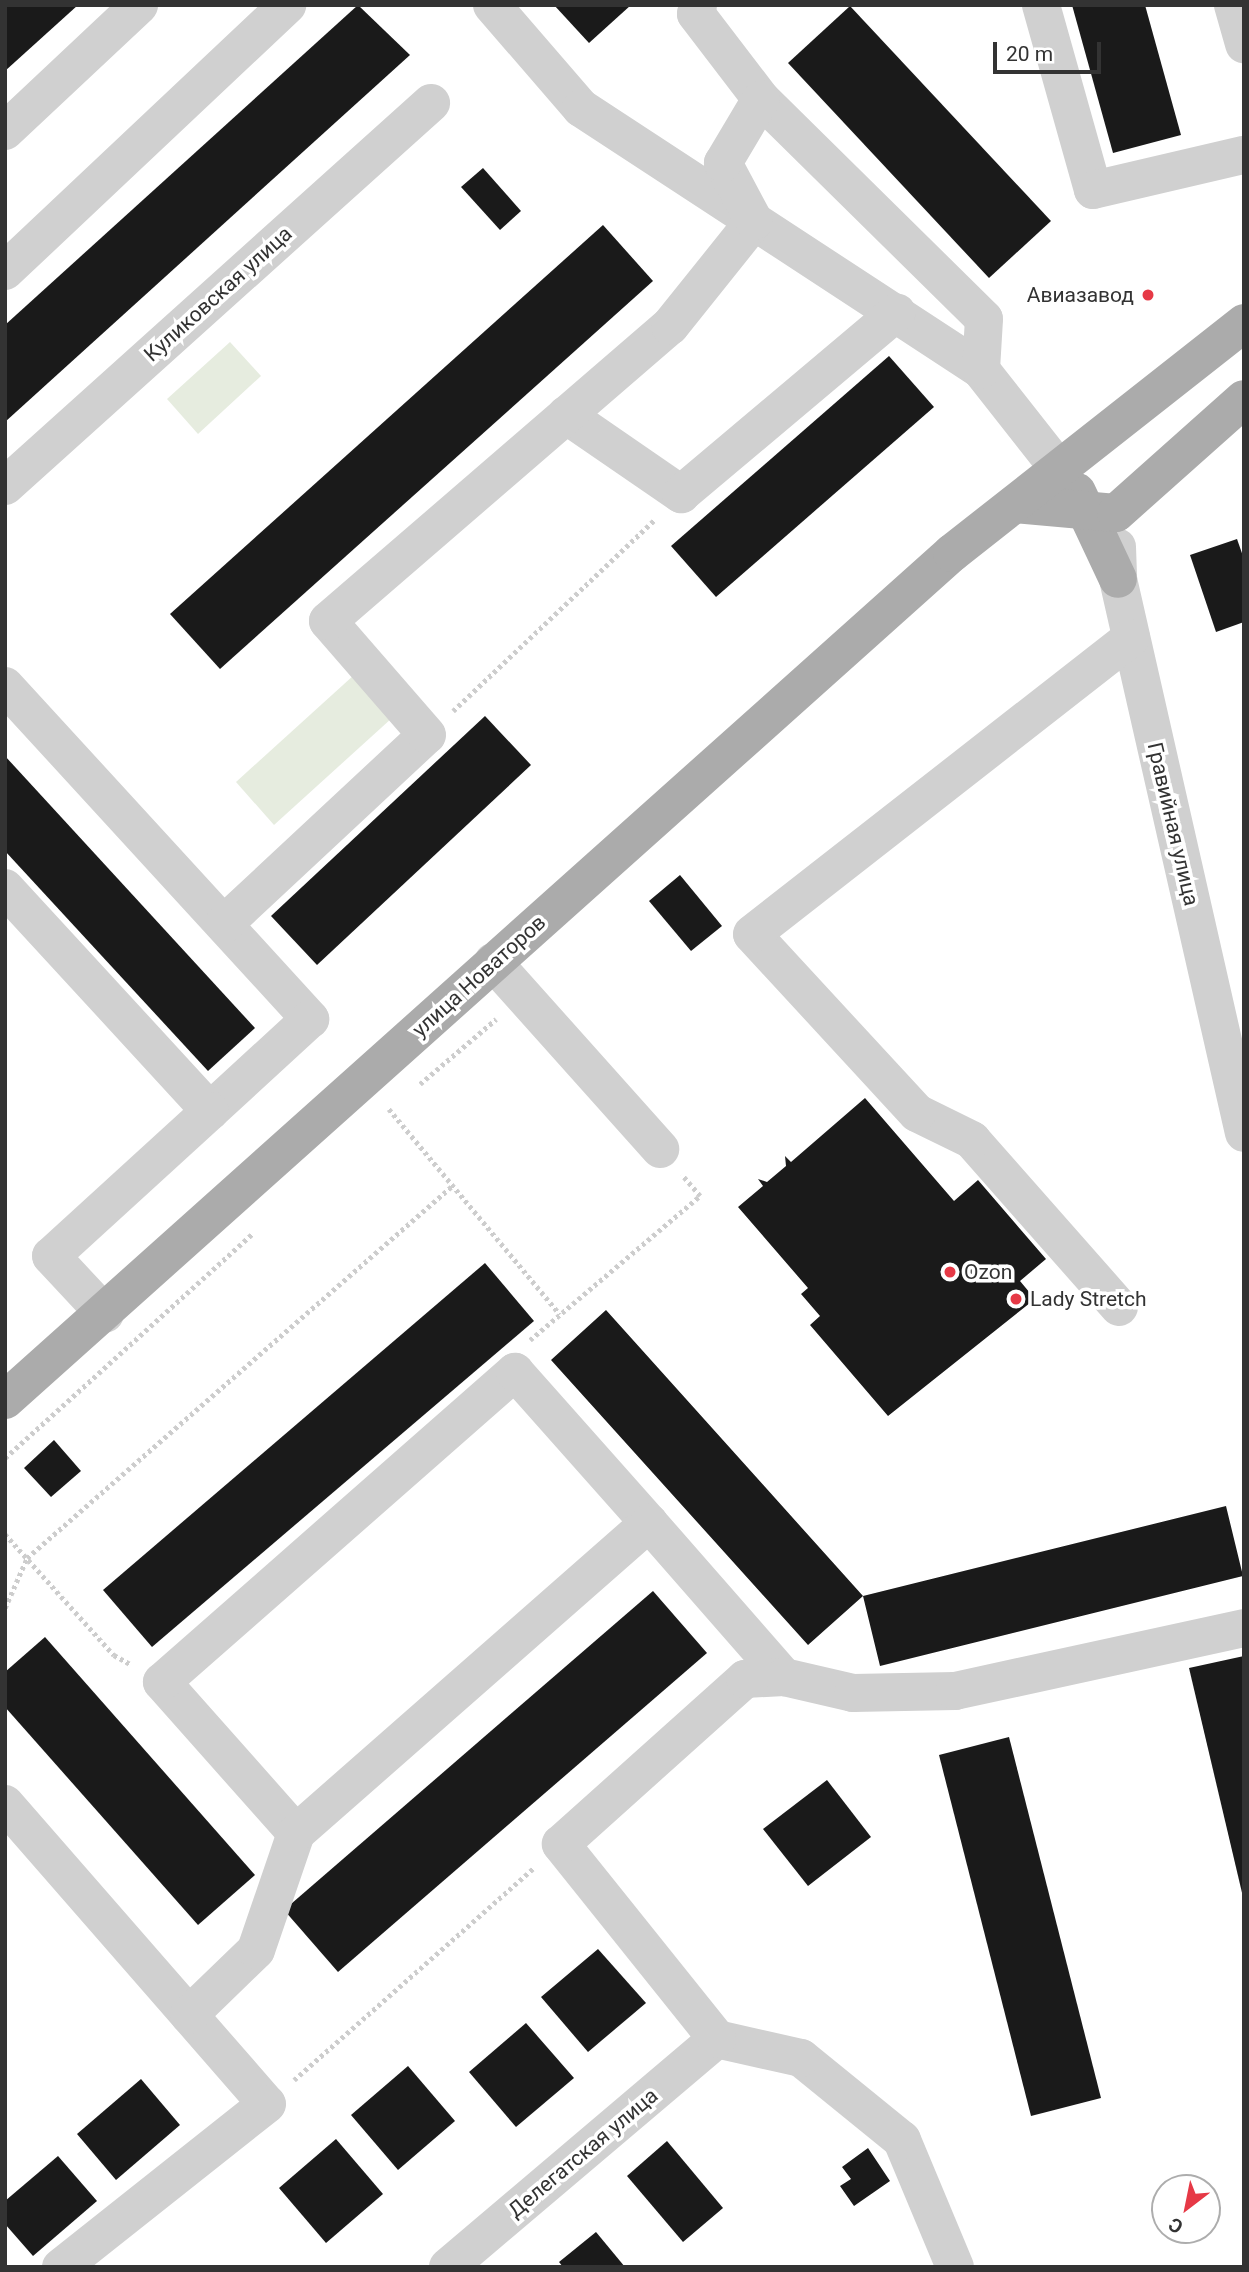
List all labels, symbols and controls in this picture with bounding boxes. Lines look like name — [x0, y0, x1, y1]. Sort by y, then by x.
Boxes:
scale bar — [997, 28, 1106, 72]
text: 20 m — [1006, 42, 1053, 66]
street label: Куликовская улица — [139, 221, 297, 367]
place label: Авиазавод — [1027, 282, 1134, 308]
marker: Авиазавод — [1140, 287, 1156, 303]
street label: Гравийная улица — [1142, 740, 1204, 908]
street label: улица Новаторов — [407, 910, 551, 1042]
place label: Ozon — [964, 1259, 1012, 1285]
marker: Ozon — [942, 1264, 958, 1280]
place label: Lady Stretch — [1030, 1286, 1147, 1312]
marker: Lady Stretch — [1008, 1291, 1024, 1307]
street label: Делегатская улица — [503, 2083, 663, 2223]
north arrow — [1151, 2174, 1221, 2244]
text: С — [1164, 2212, 1187, 2239]

